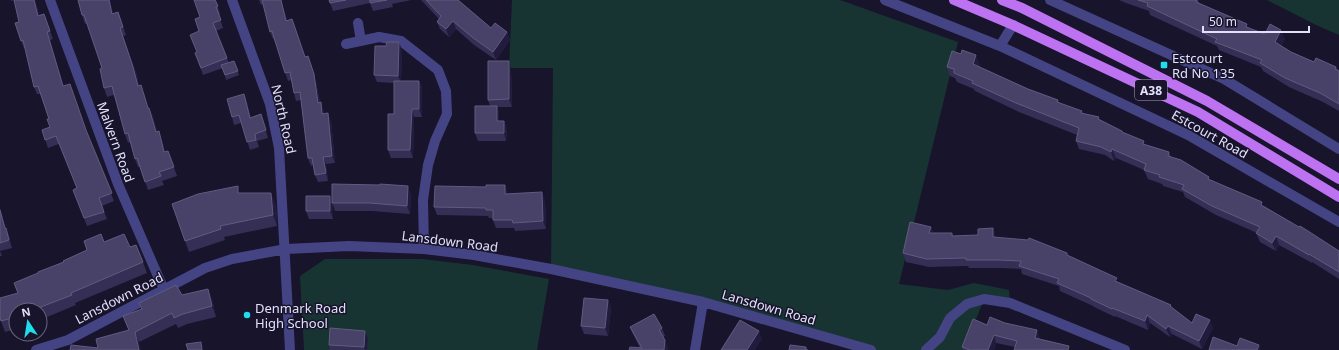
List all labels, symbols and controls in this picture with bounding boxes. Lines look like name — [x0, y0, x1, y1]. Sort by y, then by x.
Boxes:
scale bar — [1203, 8, 1309, 34]
text: 50 m — [1209, 13, 1237, 30]
place label: Estcourt Rd No 135 — [1172, 49, 1235, 82]
marker: Estcourt Rd No 135 — [1159, 60, 1169, 70]
road number: A38 — [1135, 80, 1167, 100]
street label: North Road — [267, 83, 301, 155]
street label: Malvern Road — [93, 99, 139, 185]
street label: Estcourt Road — [1168, 106, 1252, 162]
street label: Lansdown Road — [401, 226, 499, 256]
street label: Lansdown Road — [72, 268, 166, 328]
street label: Lansdown Road — [720, 285, 818, 329]
place label: Denmark Road High School — [255, 299, 346, 332]
north arrow — [8, 302, 48, 342]
text: N — [20, 303, 32, 320]
marker: Denmark Road High School — [242, 310, 252, 320]

